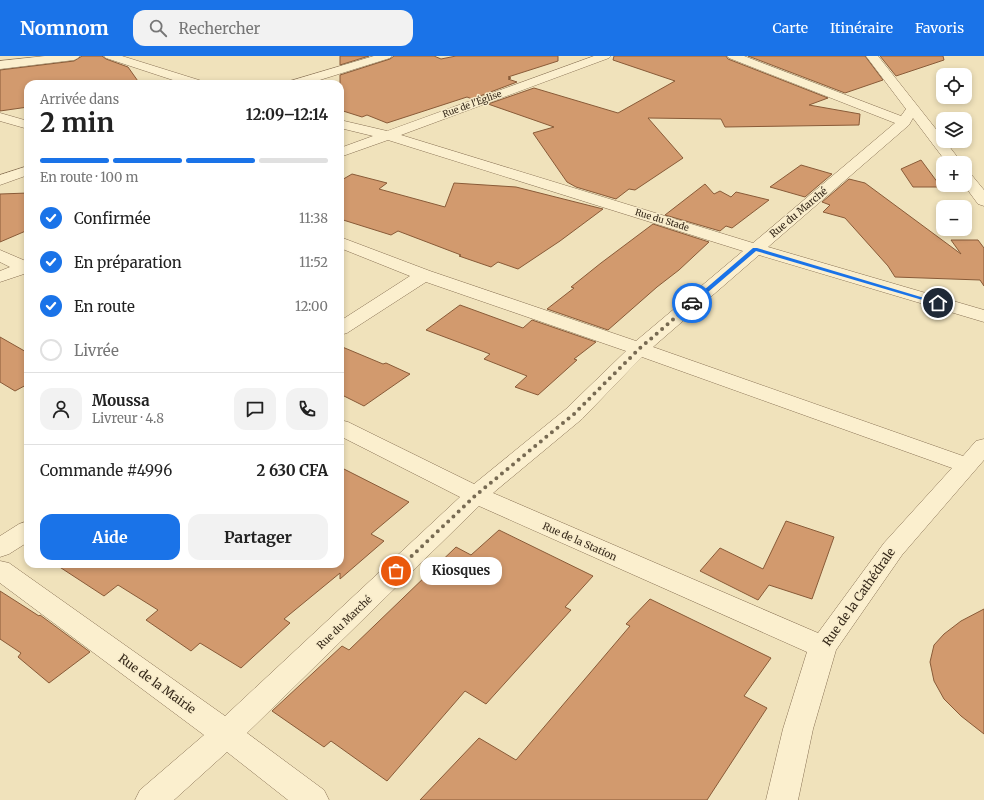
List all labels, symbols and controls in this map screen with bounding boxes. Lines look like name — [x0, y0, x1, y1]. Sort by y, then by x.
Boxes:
search box — [133, 10, 413, 46]
text: Nomnom — [20, 16, 109, 40]
icon: search — [147, 17, 169, 39]
text: Rechercher — [179, 19, 260, 38]
text: Carte — [773, 19, 808, 37]
text: Itinéraire — [830, 19, 893, 37]
text: Favoris — [915, 19, 964, 37]
map controls — [936, 68, 972, 236]
button: locate — [936, 68, 972, 104]
street label: Rue de l'Église — [441, 87, 503, 119]
text: Arrivée dans — [40, 91, 119, 108]
text: 12:09–12:14 — [246, 105, 328, 124]
text: 2 min — [40, 106, 114, 139]
button: layers — [936, 112, 972, 148]
button: + — [936, 156, 972, 192]
text: En route · 100 m — [40, 169, 138, 186]
street label: Rue du Marché — [767, 184, 830, 240]
button: − — [936, 200, 972, 236]
street label: Rue du Stade — [634, 206, 691, 233]
icon: check — [40, 207, 62, 229]
text: Confirmée — [74, 209, 151, 228]
text: 11:38 — [299, 210, 328, 227]
icon: check — [40, 251, 62, 273]
text: En préparation — [74, 253, 182, 272]
text: 11:52 — [299, 254, 328, 271]
courier — [672, 283, 712, 323]
pin — [921, 286, 955, 320]
icon: car — [681, 292, 703, 314]
icon: home — [927, 292, 949, 314]
icon: check — [40, 295, 62, 317]
text: En route — [74, 297, 135, 316]
text: 12:00 — [295, 298, 328, 315]
text: Livrée — [74, 341, 119, 360]
button: person — [40, 388, 82, 430]
button: chat — [234, 388, 276, 430]
button: phone — [286, 388, 328, 430]
text: Moussa — [92, 391, 150, 410]
text: Livreur · 4.8 — [92, 410, 164, 427]
text: Commande #4996 — [40, 461, 172, 480]
text: 2 630 CFA — [257, 461, 328, 480]
button: Aide — [40, 514, 180, 560]
button: Partager — [188, 514, 328, 560]
street label: Rue de la Station — [541, 519, 619, 564]
street label: Rue de la Cathédrale — [819, 545, 898, 649]
pin — [379, 554, 413, 588]
callout: Kiosques — [420, 557, 502, 585]
icon: bag — [385, 560, 407, 582]
text: Kiosques — [432, 562, 490, 579]
street label: Rue du Marché — [314, 593, 375, 652]
street label: Rue de la Mairie — [116, 650, 199, 717]

